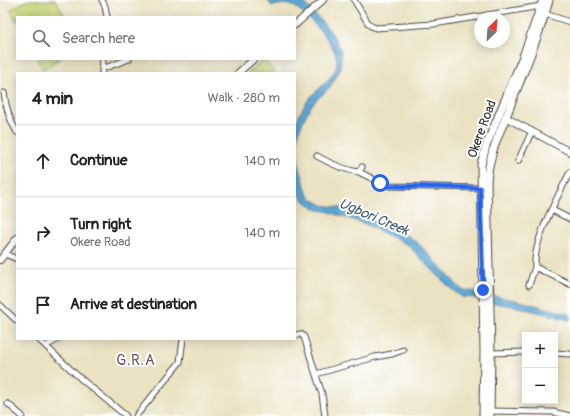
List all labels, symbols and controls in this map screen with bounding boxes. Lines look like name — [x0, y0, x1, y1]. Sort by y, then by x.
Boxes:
north arrow — [474, 12, 510, 48]
search box — [16, 16, 296, 60]
icon: search — [30, 27, 52, 49]
text: Search here — [62, 29, 135, 48]
text: 4 min — [32, 88, 73, 109]
text: Walk · 280 m — [207, 90, 280, 106]
street label: Okere Road — [464, 98, 500, 160]
icon: ahead — [32, 150, 54, 172]
text: Continue — [70, 151, 128, 170]
text: 140 m — [244, 153, 280, 169]
route start — [371, 174, 389, 192]
water label: Ugbori Creek — [337, 195, 413, 240]
text: Turn right — [70, 215, 131, 234]
icon: right — [32, 222, 54, 244]
text: 140 m — [244, 225, 280, 241]
text: Okere Road — [70, 234, 131, 250]
route end — [474, 281, 492, 299]
icon: arrive — [32, 294, 54, 316]
text: Arrive at destination — [70, 295, 197, 314]
map controls — [522, 332, 558, 404]
button: + — [522, 332, 558, 368]
district label: G.R.A — [116, 351, 156, 370]
button: − — [522, 368, 558, 404]

